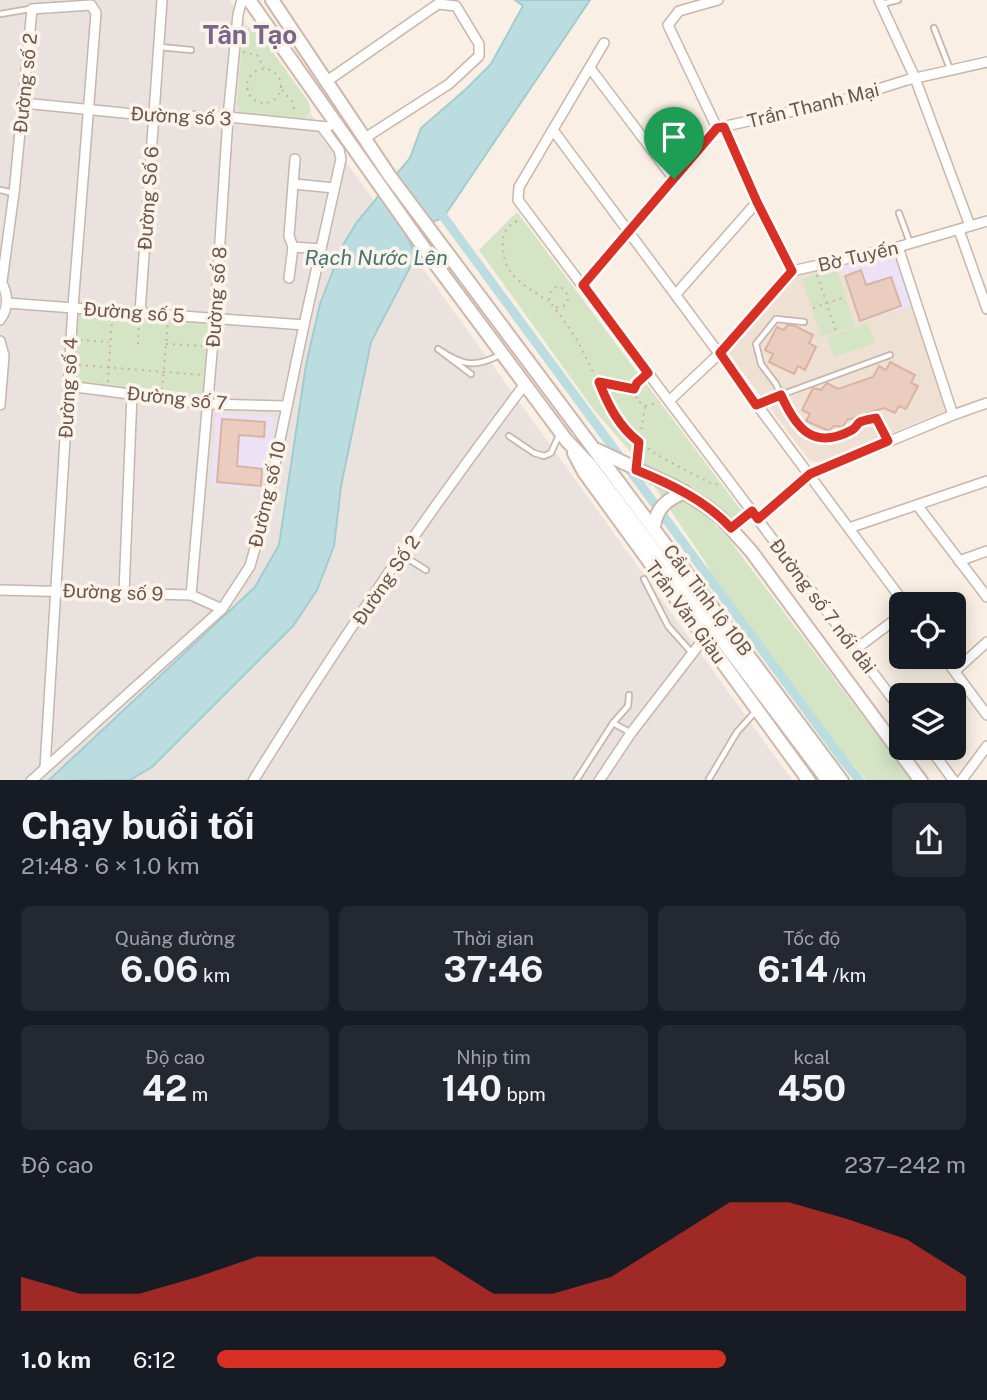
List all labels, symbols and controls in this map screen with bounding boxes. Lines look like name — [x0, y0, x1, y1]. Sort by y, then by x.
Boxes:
district label: Tân Tạo — [203, 19, 297, 50]
street label: Đường số 2 — [9, 32, 41, 134]
street label: Trần Thanh Mại — [745, 78, 881, 132]
street label: Đường số 3 — [130, 102, 232, 130]
pin — [644, 107, 704, 179]
icon: arrive — [655, 118, 693, 156]
street label: Đường Số 6 — [133, 145, 163, 251]
street label: Bờ Tuyến — [816, 236, 900, 276]
water label: Rạch Nước Lên — [304, 245, 448, 270]
street label: Đường số 8 — [201, 246, 231, 348]
street label: Đường số 5 — [83, 297, 185, 327]
street label: Đường số 4 — [54, 337, 82, 439]
street label: Đường số 7 — [126, 382, 228, 414]
street label: Đường số 10 — [244, 439, 290, 549]
street label: Đường Số 2 — [348, 531, 424, 629]
street label: Đường số 7 nối dài — [765, 535, 881, 677]
street label: Cầu Tỉnh lộ 10B — [659, 540, 757, 660]
street label: Trần Văn Giàu — [641, 556, 731, 668]
street label: Đường số 9 — [62, 579, 164, 605]
map controls — [889, 592, 966, 760]
button: locate — [889, 592, 966, 669]
button: layers — [889, 683, 966, 760]
text: Chạy buổi tối — [21, 803, 255, 848]
button: share — [892, 803, 966, 877]
text: 21:48 · 6 × 1.0 km — [21, 852, 200, 879]
text: Quãng đường — [115, 927, 236, 949]
text: Thời gian — [453, 927, 534, 949]
text: Tốc độ — [783, 927, 840, 949]
text: 6.06 — [120, 949, 198, 990]
text: 37:46 — [443, 949, 544, 990]
text: 6:14 — [757, 949, 828, 990]
text: km — [198, 964, 230, 986]
text: /km — [828, 964, 866, 986]
text: Độ cao — [145, 1046, 205, 1068]
text: Nhịp tim — [456, 1046, 531, 1068]
text: kcal — [793, 1046, 830, 1068]
text: 42 — [142, 1068, 187, 1109]
text: 140 — [441, 1068, 502, 1109]
text: 450 — [777, 1068, 846, 1109]
text: m — [187, 1083, 208, 1105]
text: bpm — [502, 1083, 546, 1105]
text: Độ cao — [21, 1151, 93, 1178]
text: 237–242 m — [844, 1151, 966, 1178]
text: 1.0 km — [21, 1346, 91, 1373]
text: 6:12 — [133, 1346, 176, 1373]

